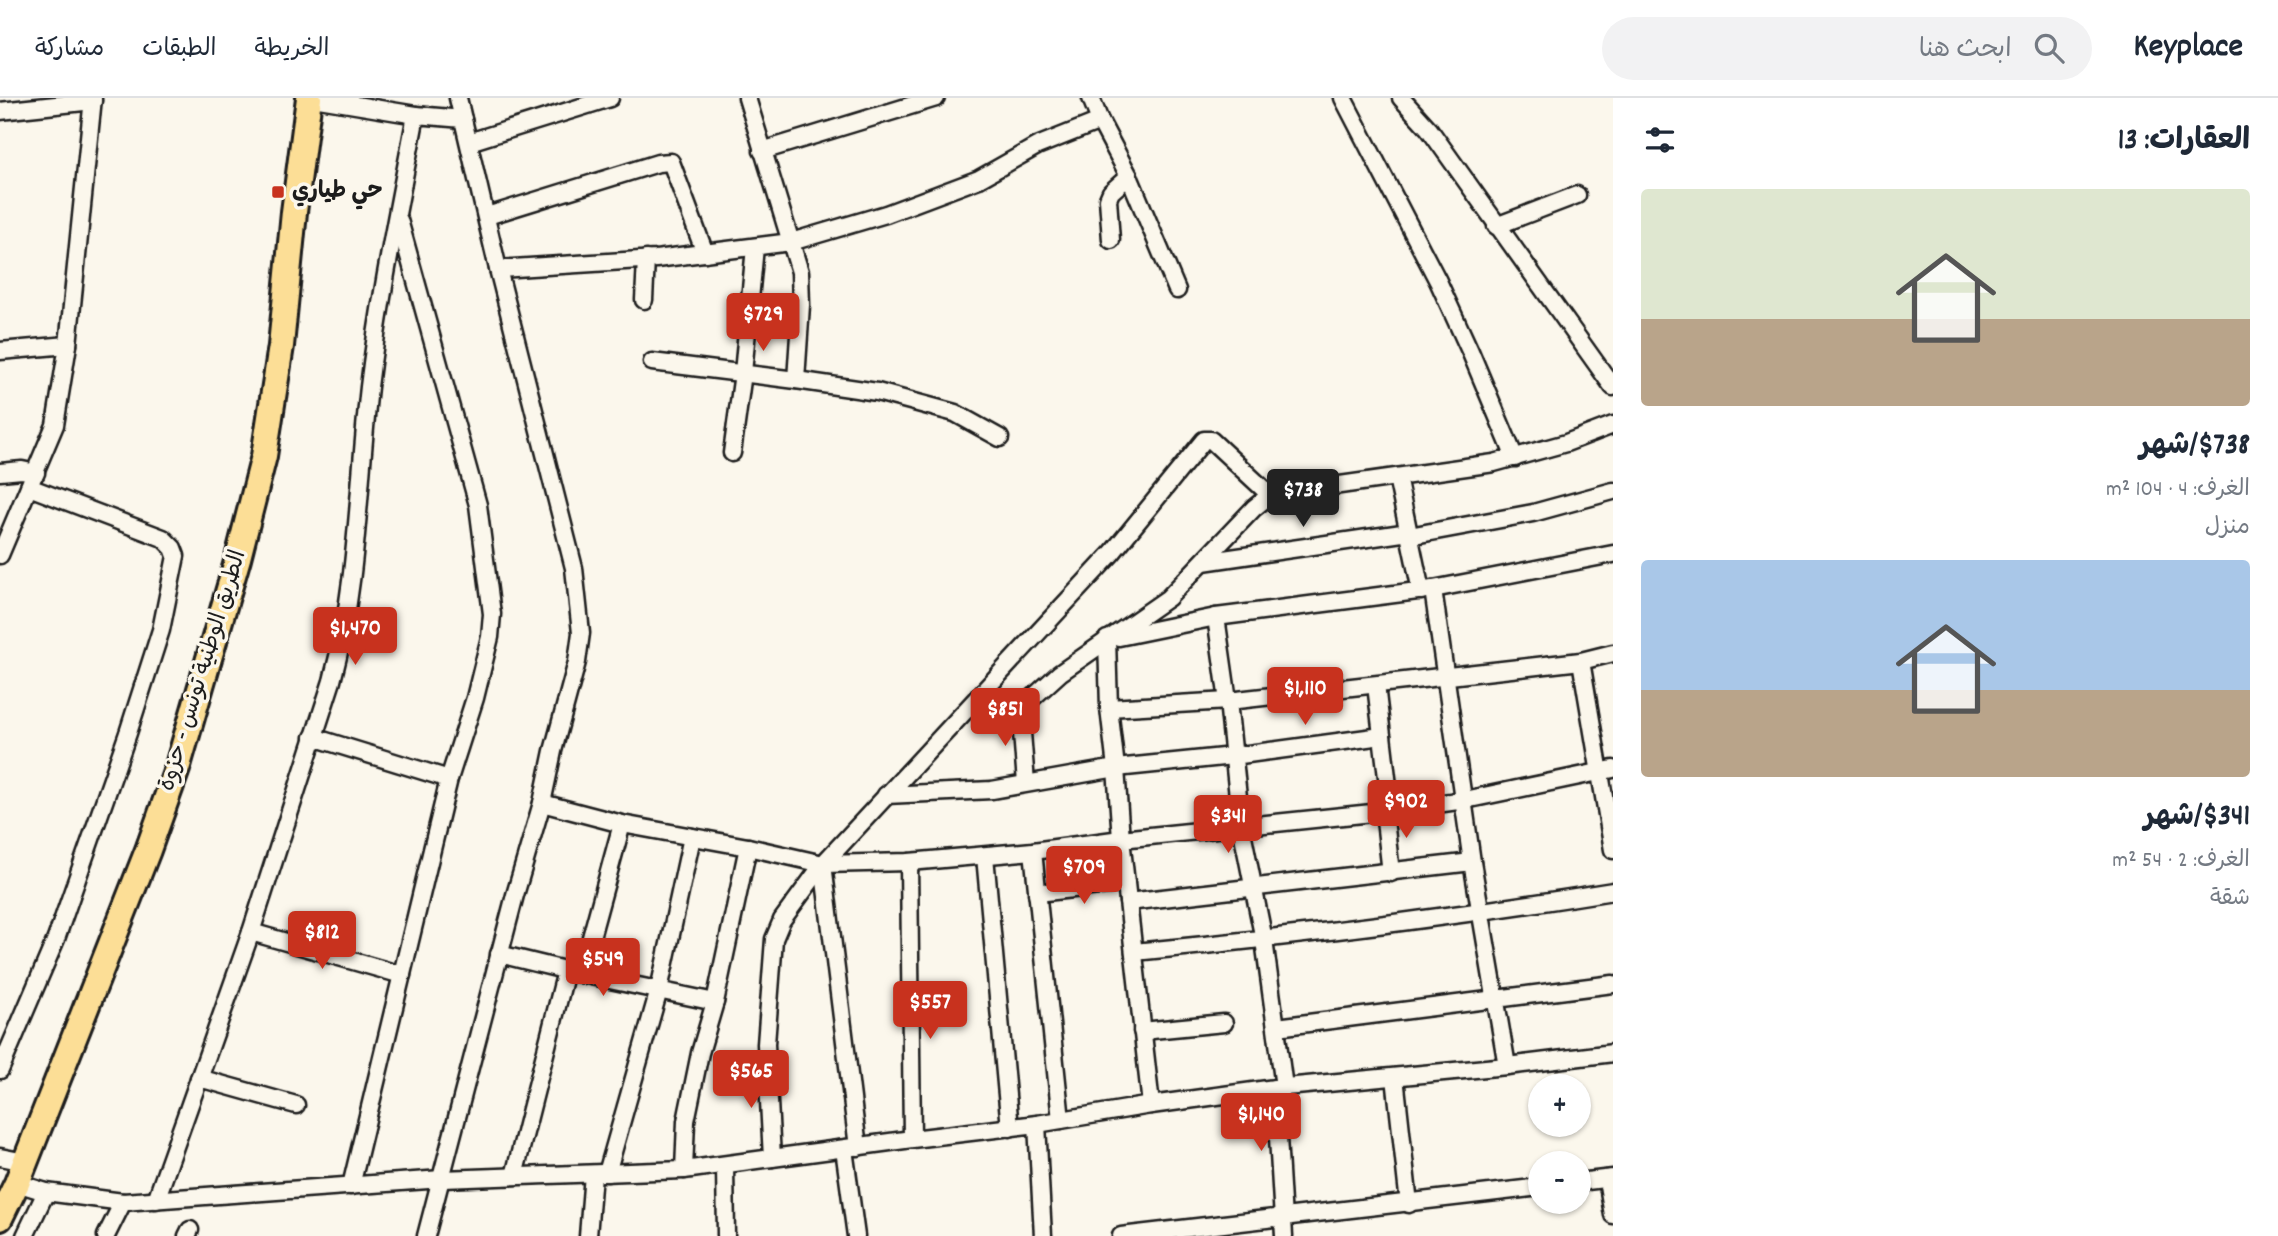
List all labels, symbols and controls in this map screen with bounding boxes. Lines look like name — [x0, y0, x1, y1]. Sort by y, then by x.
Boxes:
search box — [1602, 17, 2092, 80]
text: Keyplace — [2134, 25, 2243, 72]
icon: search — [2030, 29, 2068, 67]
text: ابحث هنا — [1919, 32, 2012, 69]
text: مشاركة — [35, 33, 104, 67]
text: الطبقات — [142, 33, 217, 67]
text: الخريطة — [255, 33, 329, 67]
icon: filters — [1641, 121, 1679, 159]
text: العقارات: 13 — [2118, 121, 2250, 164]
place label: حي طياري — [292, 176, 383, 210]
marker: حي طياري — [270, 184, 286, 200]
icon: home — [1883, 235, 2009, 361]
pin: $729 — [722, 294, 804, 353]
text: $729 — [742, 299, 784, 332]
text: $738/شهر — [2140, 426, 2250, 469]
pin: $738 — [1262, 470, 1344, 529]
text: الغرف: 4 · 104 m² — [2106, 474, 2250, 507]
text: $738 — [1283, 475, 1323, 508]
text: منزل — [2205, 512, 2250, 545]
street label: الطريق الوطنية تونس - حزوة — [152, 546, 256, 796]
icon: home — [1883, 606, 2009, 732]
pin: $1,470 — [298, 608, 412, 667]
text: $1,470 — [329, 613, 381, 646]
pin: $1,110 — [1248, 668, 1362, 727]
text: $1,110 — [1283, 673, 1327, 706]
pin: $851 — [964, 688, 1046, 748]
text: $851 — [987, 694, 1023, 727]
pin: $902 — [1365, 780, 1447, 840]
text: $902 — [1384, 786, 1428, 819]
pin: $341 — [1187, 796, 1269, 855]
text: $341/شهر — [2144, 797, 2250, 840]
text: $341 — [1210, 801, 1246, 834]
text: الغرف: 2 · 54 m² — [2112, 845, 2250, 878]
pin: $709 — [1043, 846, 1125, 906]
text: $709 — [1062, 852, 1106, 885]
text: شقة — [2210, 883, 2250, 916]
pin: $812 — [281, 912, 363, 971]
text: $812 — [304, 917, 340, 950]
pin: $549 — [562, 939, 644, 998]
text: $549 — [582, 944, 624, 977]
pin: $557 — [889, 982, 971, 1041]
text: $557 — [909, 987, 951, 1020]
pin: $565 — [710, 1051, 792, 1110]
text: $565 — [729, 1056, 773, 1089]
map controls — [1528, 1074, 1591, 1214]
button: + — [1528, 1074, 1591, 1137]
pin: $1,140 — [1204, 1094, 1318, 1153]
text: $1,140 — [1237, 1099, 1285, 1132]
button: − — [1528, 1151, 1591, 1214]

